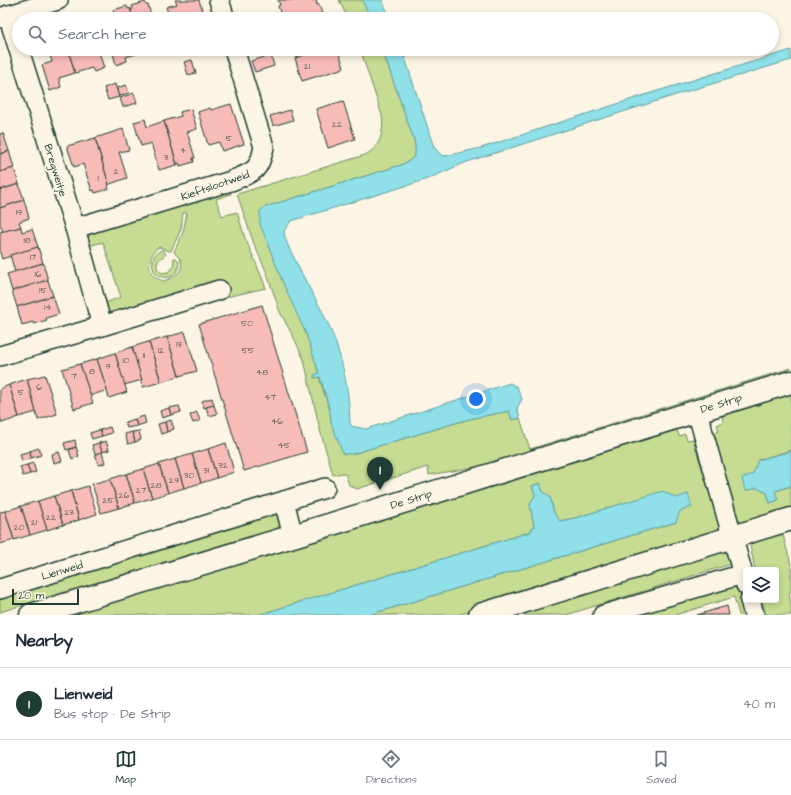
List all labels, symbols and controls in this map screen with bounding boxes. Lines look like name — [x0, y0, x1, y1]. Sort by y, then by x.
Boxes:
search box — [12, 12, 779, 56]
icon: search — [26, 23, 48, 45]
text: Search here — [58, 24, 147, 45]
house number: 21 — [304, 60, 310, 73]
house number: 22 — [332, 118, 343, 131]
house number: 5 — [226, 132, 233, 145]
street label: Bregweitje — [39, 142, 71, 199]
house number: 4 — [180, 144, 186, 157]
house number: 3 — [164, 151, 169, 164]
house number: 2 — [113, 165, 119, 178]
street label: Kieftslootweid — [179, 167, 252, 204]
house number: 1 — [97, 172, 99, 185]
house number: 19 — [16, 206, 22, 219]
house number: 18 — [24, 234, 31, 247]
house number: 17 — [30, 251, 37, 264]
house number: 16 — [35, 268, 42, 281]
house number: 15 — [39, 284, 47, 297]
house number: 14 — [44, 301, 52, 314]
house number: 50 — [241, 317, 253, 330]
house number: 13 — [176, 338, 182, 351]
house number: 12 — [158, 344, 165, 357]
house number: 55 — [242, 344, 255, 357]
house number: 11 — [143, 349, 145, 362]
house number: 10 — [123, 354, 130, 367]
house number: 9 — [105, 360, 111, 373]
house number: 8 — [89, 365, 95, 378]
house number: 48 — [256, 366, 268, 379]
house number: 7 — [71, 370, 77, 383]
house number: 6 — [36, 381, 42, 394]
house number: 5 — [18, 386, 25, 399]
your location — [466, 389, 486, 409]
street label: De Strip — [698, 390, 744, 417]
house number: 47 — [264, 391, 276, 404]
house number: 46 — [271, 415, 283, 428]
house number: 45 — [278, 439, 291, 452]
pin: 1 — [367, 457, 393, 490]
house number: 32 — [218, 459, 229, 472]
house number: 31 — [203, 464, 209, 477]
house number: 30 — [184, 469, 194, 482]
house number: 29 — [169, 474, 179, 487]
house number: 28 — [151, 479, 162, 492]
house number: 27 — [136, 484, 147, 497]
street label: De Strip — [388, 486, 434, 513]
house number: 26 — [119, 489, 130, 502]
house number: 25 — [102, 494, 114, 507]
house number: 23 — [64, 506, 74, 519]
house number: 22 — [46, 511, 57, 524]
house number: 21 — [31, 516, 37, 529]
house number: 20 — [14, 521, 25, 534]
street label: Lienweid — [39, 557, 85, 584]
map controls — [743, 567, 779, 603]
button: layers — [743, 567, 779, 603]
scale bar — [12, 587, 79, 606]
text: 20 m — [18, 588, 44, 603]
text: Nearby — [16, 629, 73, 653]
text: Lienweid — [54, 684, 112, 705]
text: 1 — [28, 695, 30, 713]
text: 40 m — [743, 695, 775, 713]
text: Bus stop · De Strip — [54, 705, 171, 723]
tab: Map — [115, 748, 137, 787]
tab: Directions — [366, 748, 417, 787]
tab: Saved — [646, 748, 676, 787]

